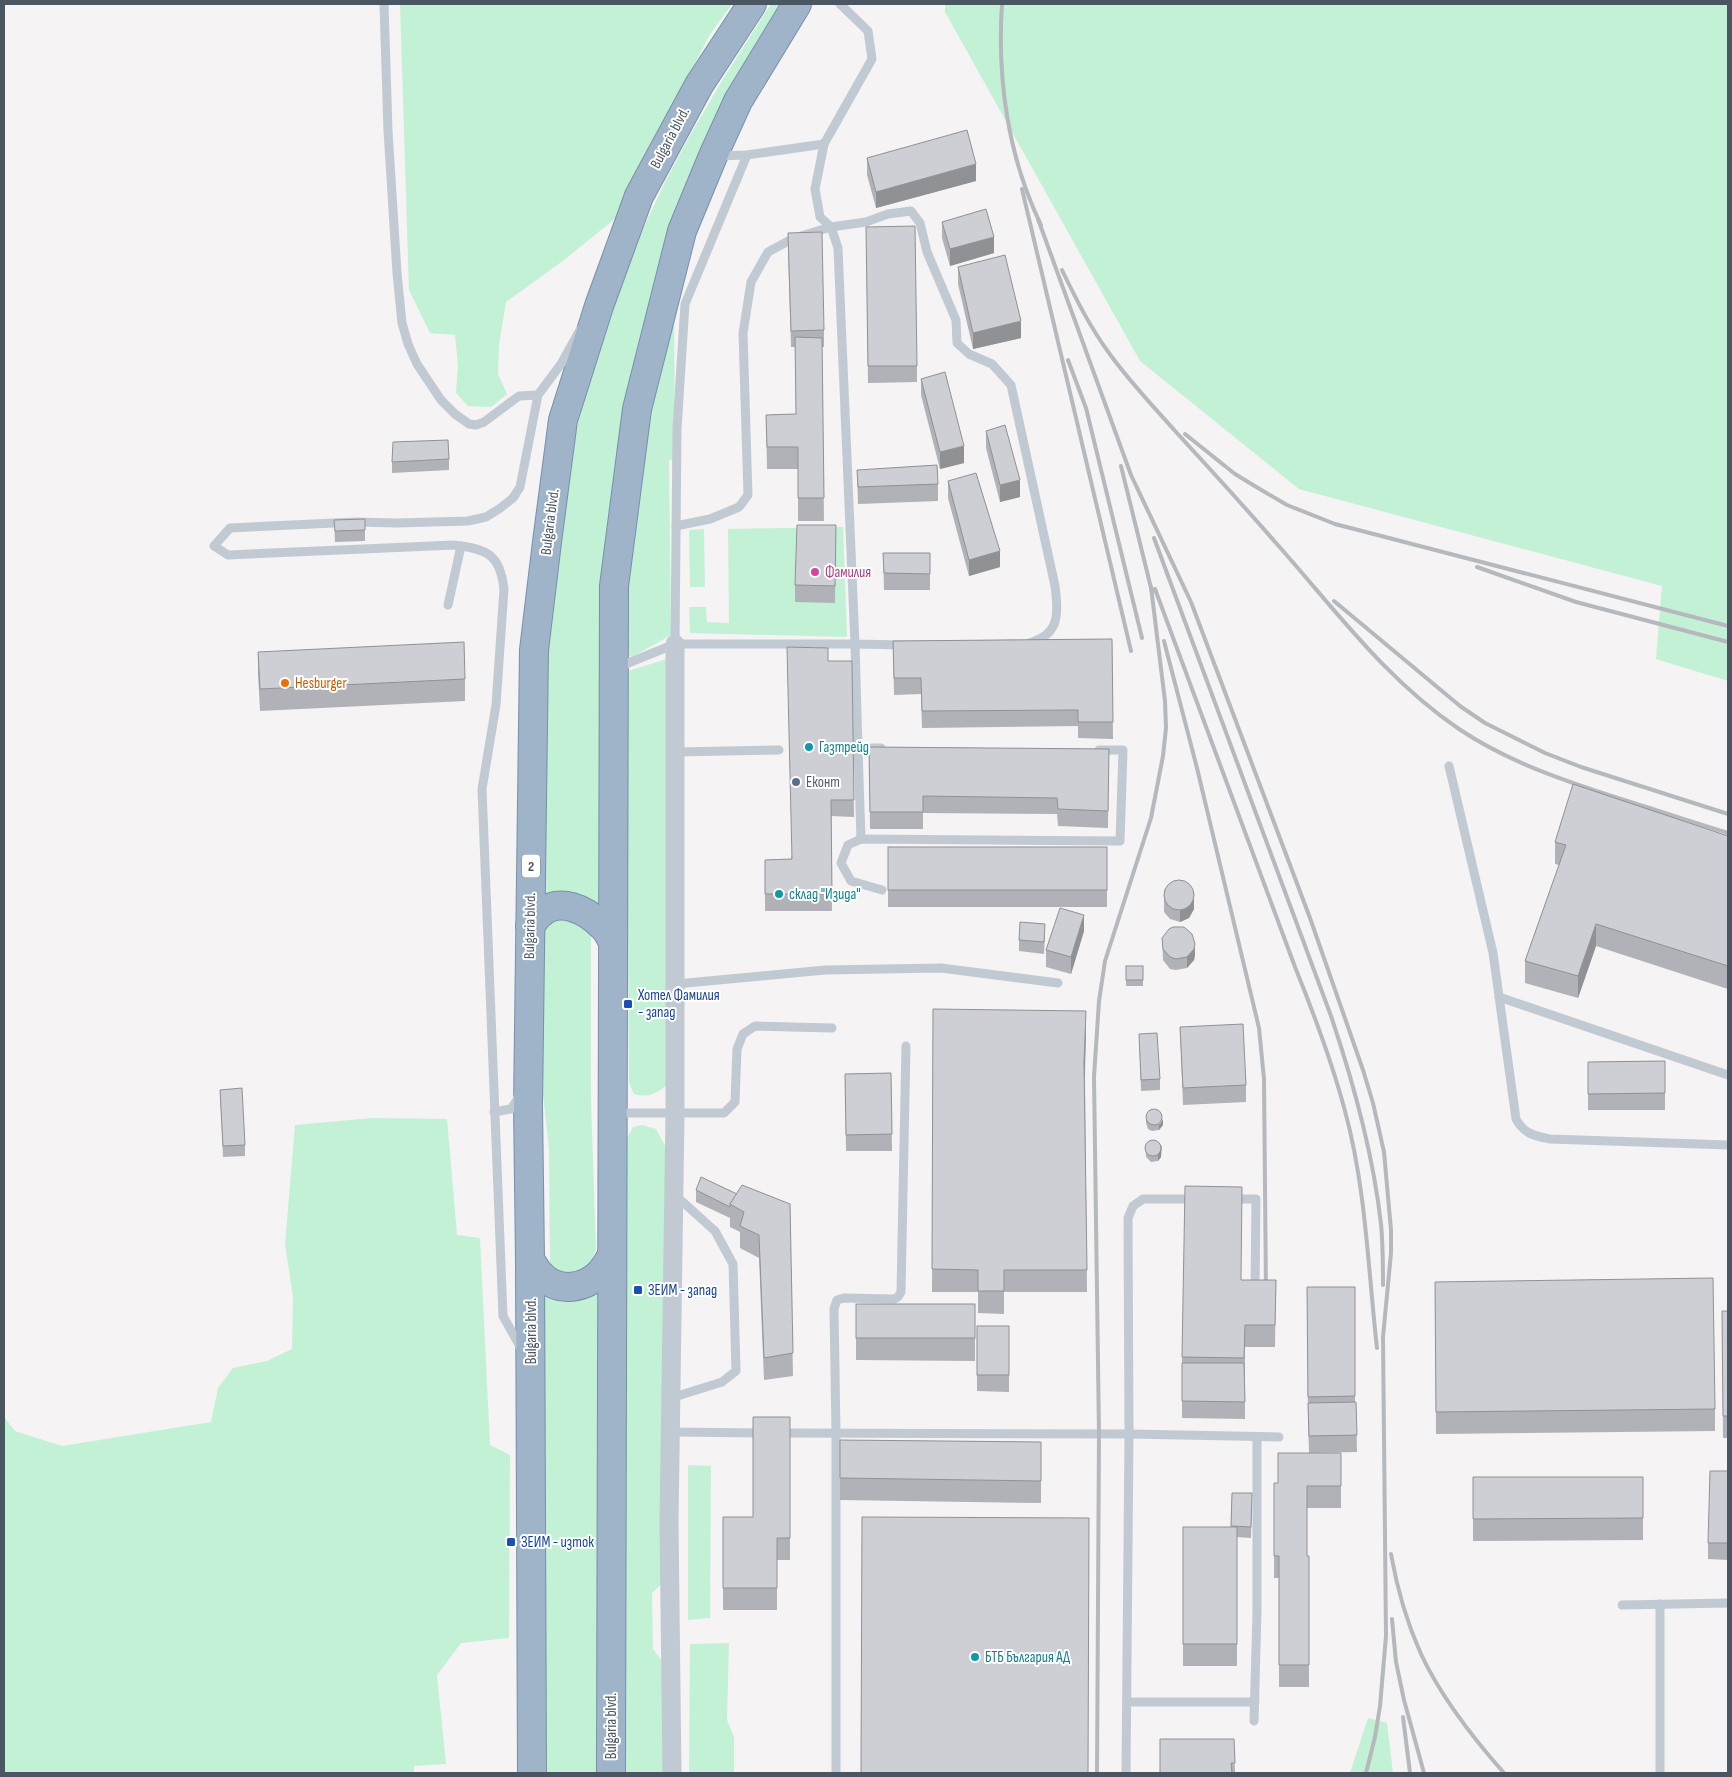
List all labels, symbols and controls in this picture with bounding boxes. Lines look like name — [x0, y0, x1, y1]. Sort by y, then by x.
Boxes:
street label: Bulgaria blvd. — [646, 104, 694, 172]
street label: Bulgaria blvd. — [537, 488, 563, 556]
place label: Фамилия — [825, 563, 871, 582]
marker: Фамилия — [809, 566, 821, 578]
place label: Hesburger — [295, 674, 347, 693]
marker: Hesburger — [279, 677, 291, 689]
place label: Газтрейд — [819, 738, 869, 757]
marker: Газтрейд — [803, 741, 815, 753]
place label: Еконт — [806, 773, 840, 792]
marker: Еконт — [790, 776, 802, 788]
road number: 2 — [522, 854, 540, 878]
place label: склад "Изида" — [789, 885, 861, 904]
marker: склад "Изида" — [773, 888, 785, 900]
street label: Bulgaria blvd. — [520, 893, 540, 959]
place label: Хотел Фамилия - запад — [637, 986, 720, 1022]
marker: Хотел Фамилия - запад — [622, 998, 634, 1010]
place label: ЗЕИМ - запад — [648, 1281, 717, 1300]
marker: ЗЕИМ - запад — [632, 1284, 644, 1296]
street label: Bulgaria blvd. — [522, 1298, 541, 1364]
place label: ЗЕИМ - изток — [521, 1533, 594, 1552]
marker: ЗЕИМ - изток — [505, 1536, 517, 1548]
place label: БТБ България АД — [985, 1648, 1071, 1667]
marker: БТБ България АД — [969, 1651, 981, 1663]
street label: Bulgaria blvd. — [602, 1693, 621, 1759]

